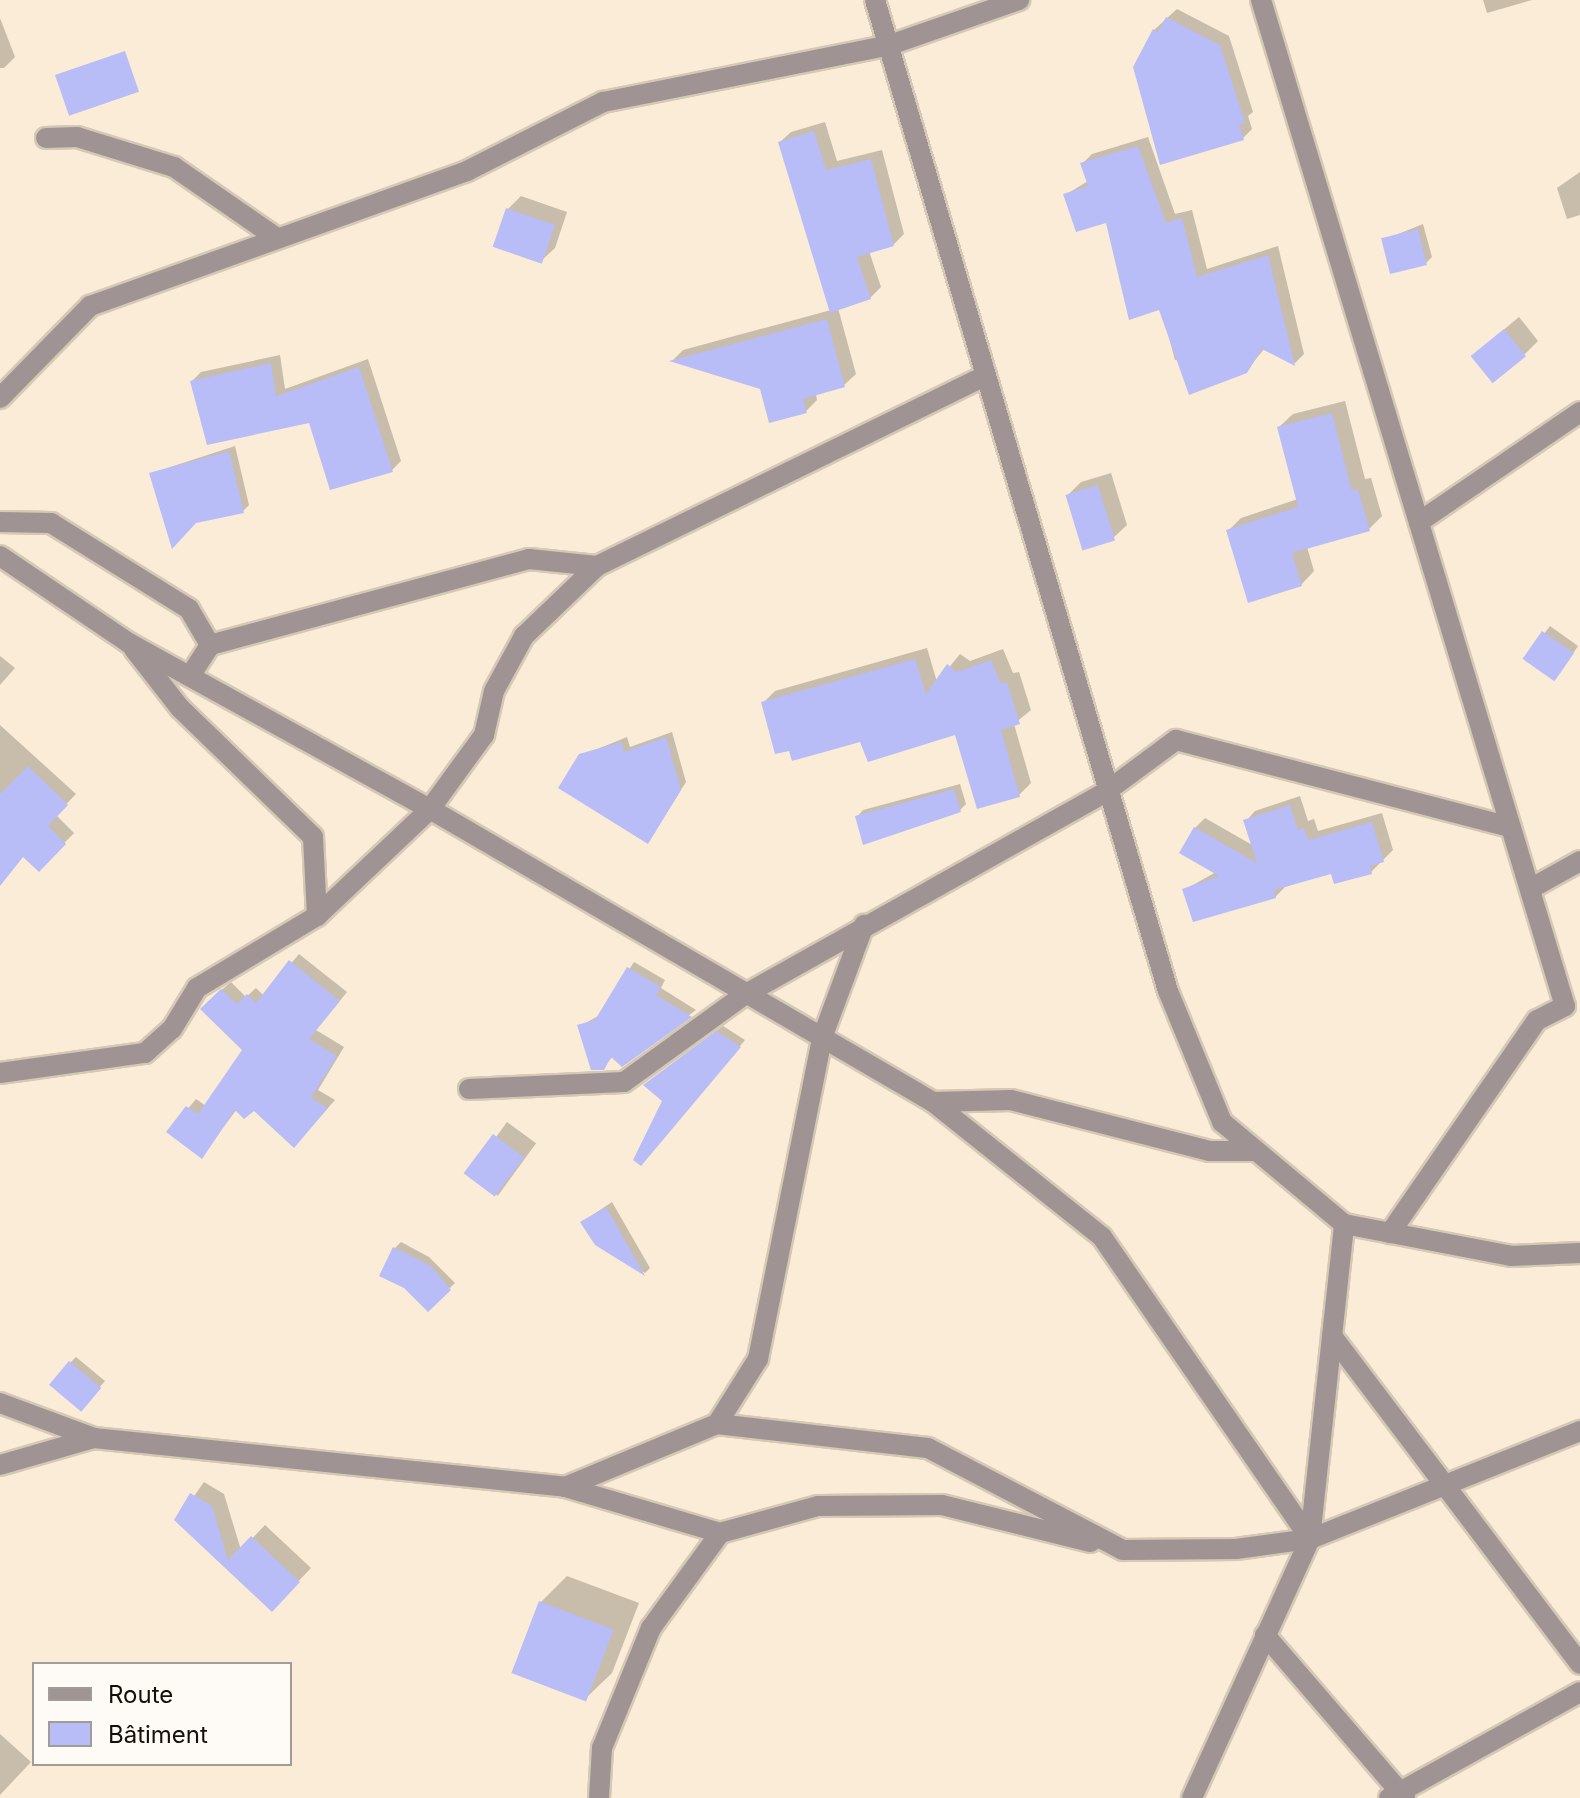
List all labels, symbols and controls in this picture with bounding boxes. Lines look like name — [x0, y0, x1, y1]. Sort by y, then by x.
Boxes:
legend — [32, 1662, 292, 1766]
text: Route — [108, 1680, 173, 1709]
text: Bâtiment — [108, 1720, 208, 1749]

